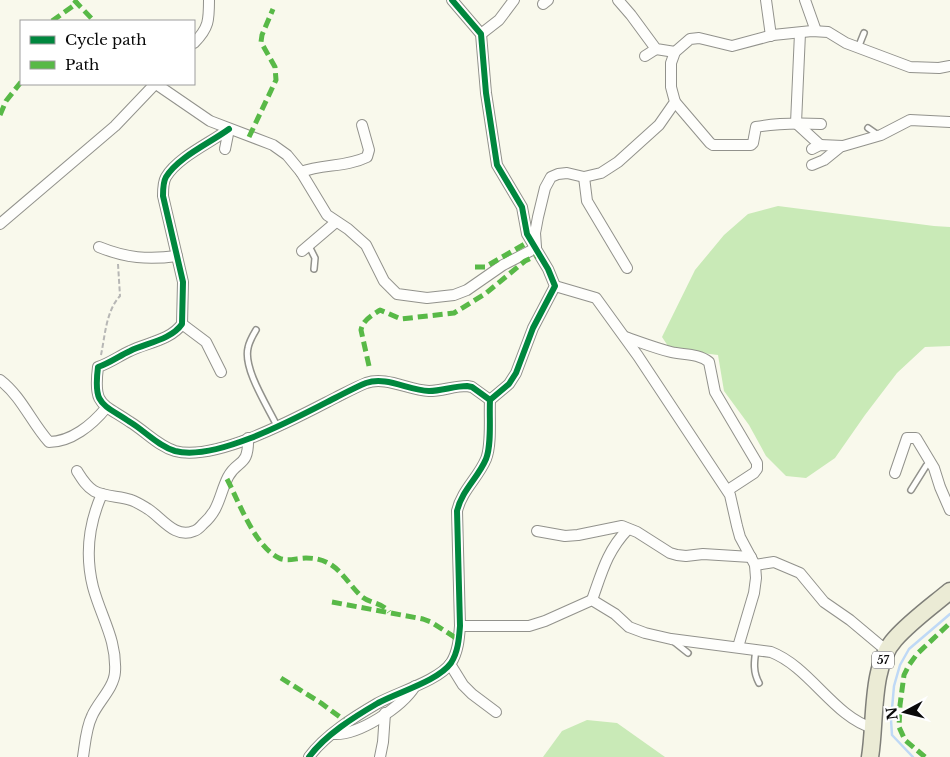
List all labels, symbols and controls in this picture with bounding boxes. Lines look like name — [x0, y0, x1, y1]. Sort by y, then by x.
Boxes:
legend — [20, 20, 195, 85]
text: Cycle path — [65, 30, 147, 49]
text: Path — [65, 55, 99, 74]
road number: 57 — [872, 652, 894, 668]
north arrow — [880, 687, 930, 737]
text: N — [882, 706, 902, 721]

